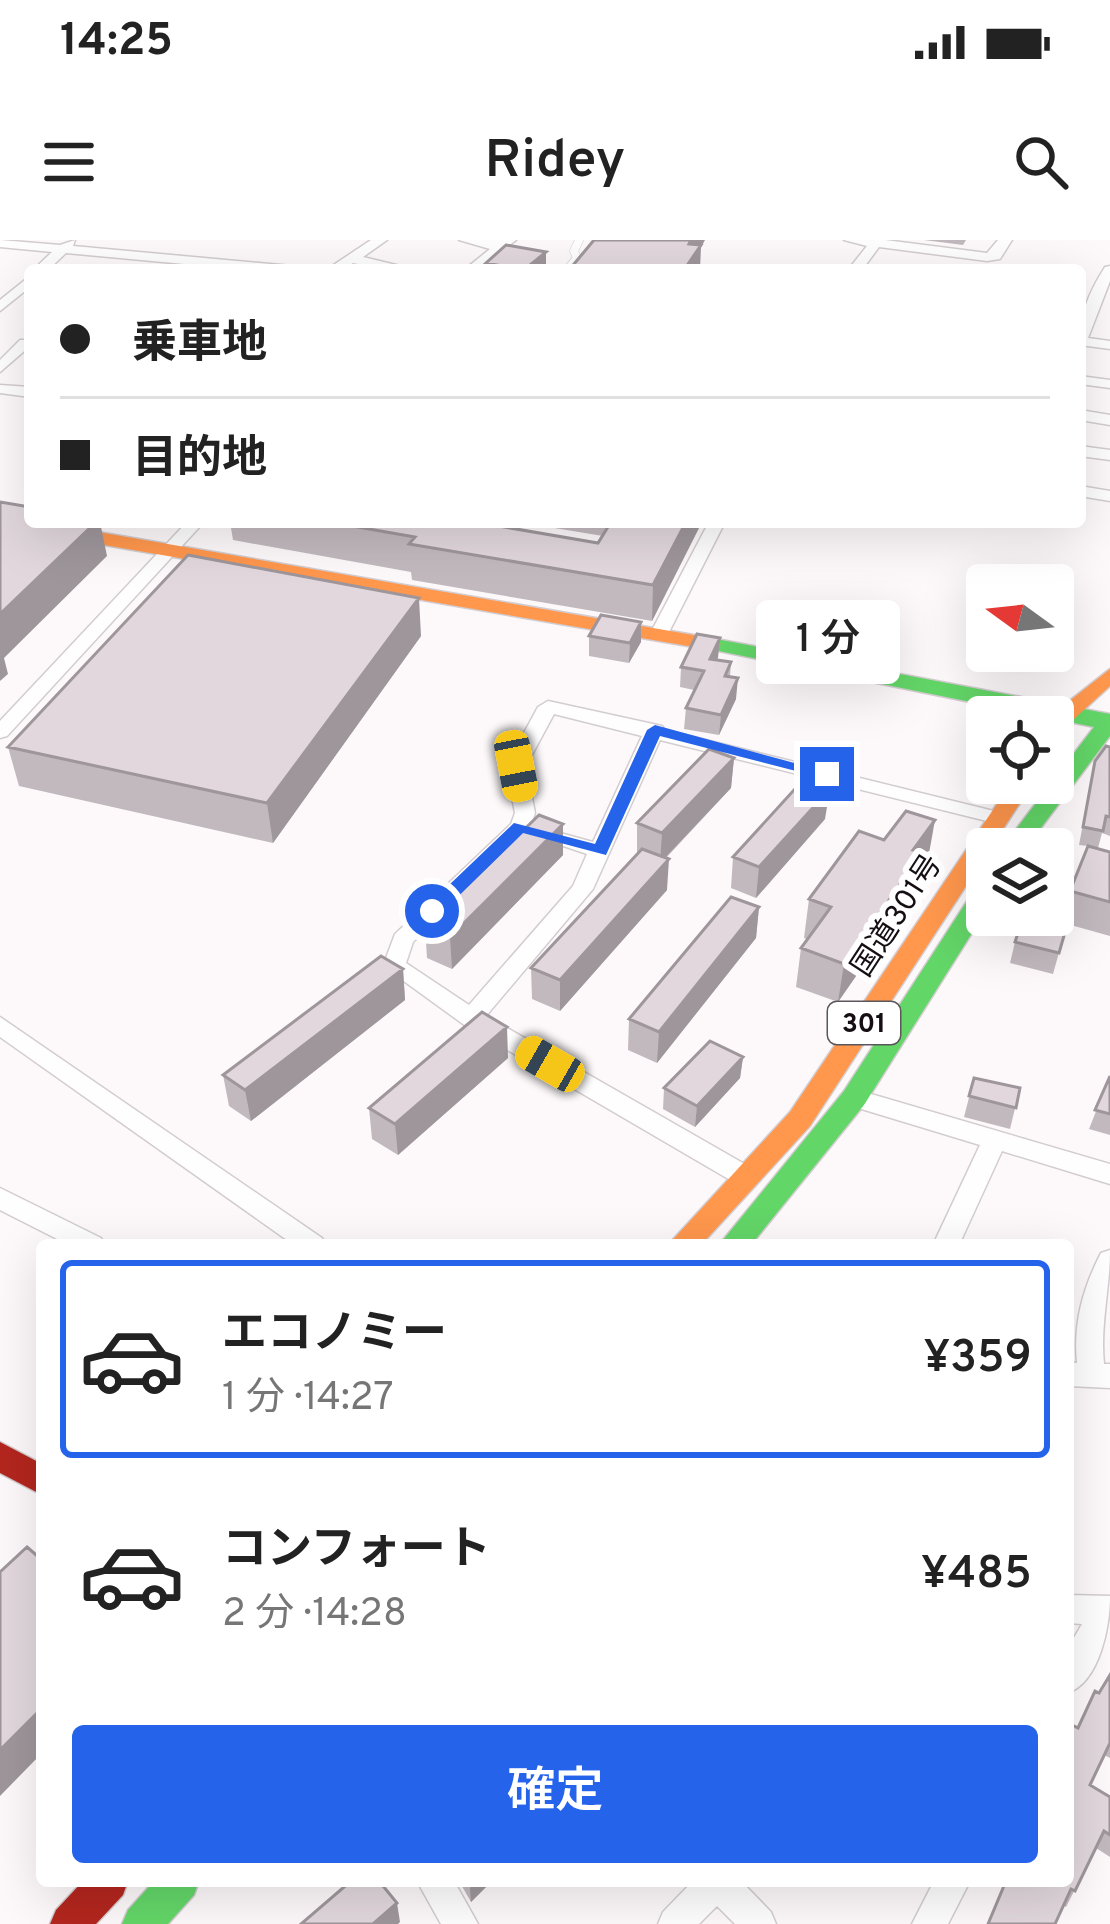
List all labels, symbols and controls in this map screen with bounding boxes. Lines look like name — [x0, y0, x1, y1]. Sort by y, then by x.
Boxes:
text: 14:25 — [60, 14, 173, 71]
text: Ridey — [484, 128, 626, 197]
icon: menu — [36, 129, 102, 195]
icon: search — [1008, 129, 1074, 195]
text: 乗車地 — [132, 317, 267, 374]
text: 目的地 — [132, 432, 267, 489]
north arrow — [966, 564, 1074, 672]
map controls — [966, 564, 1074, 936]
callout: 1 分 — [755, 600, 899, 684]
text: 1 分 — [796, 617, 860, 666]
button: locate — [966, 696, 1074, 804]
car — [491, 727, 541, 805]
route end — [800, 747, 854, 801]
button: layers — [966, 828, 1074, 936]
street label: 国道301号 — [845, 848, 951, 984]
route start — [405, 884, 459, 938]
road number: 301 — [828, 1002, 900, 1044]
car — [510, 1030, 590, 1098]
icon: car — [78, 1305, 186, 1413]
text: エコノミー — [222, 1307, 447, 1364]
text: ¥359 — [923, 1331, 1032, 1388]
text: 1 分 · 14:27 — [222, 1375, 394, 1424]
icon: car — [78, 1521, 186, 1629]
text: コンフォート — [222, 1523, 491, 1580]
text: ¥485 — [921, 1547, 1032, 1604]
text: 2 分 · 14:28 — [222, 1591, 407, 1640]
button: 確定 — [72, 1725, 1038, 1863]

